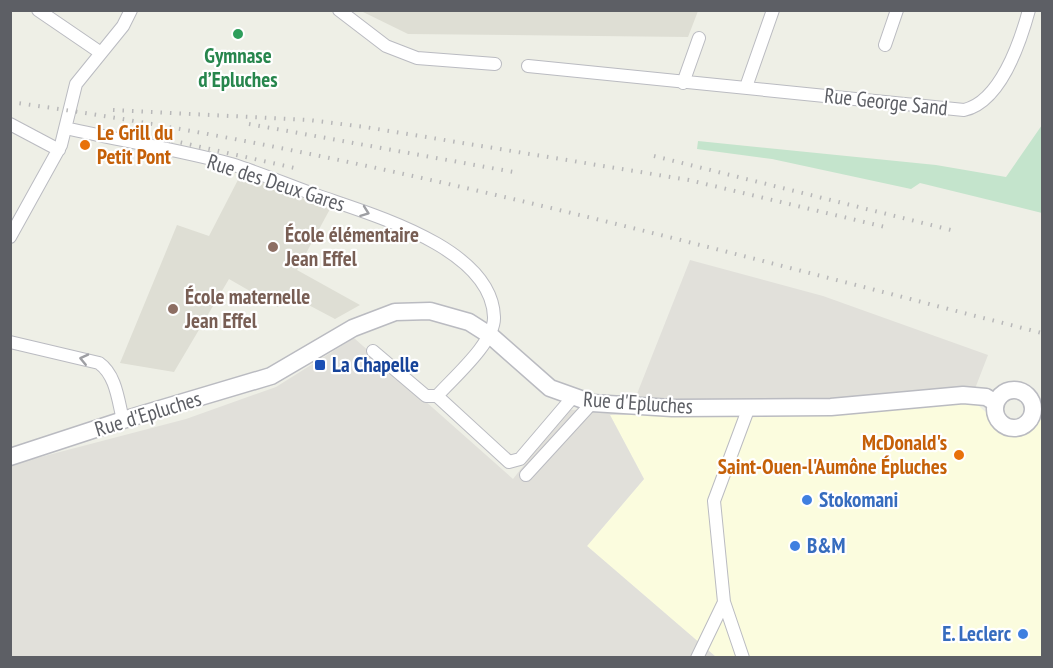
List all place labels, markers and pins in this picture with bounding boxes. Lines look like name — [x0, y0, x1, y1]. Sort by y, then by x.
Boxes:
marker: Gymnase d’Epluches — [231, 27, 245, 41]
place label: Gymnase d’Epluches — [198, 42, 278, 93]
place label: Le Grill du Petit Pont — [97, 119, 173, 170]
marker: Le Grill du Petit Pont — [78, 138, 92, 152]
place label: École élémentaire Jean Effel — [284, 221, 419, 272]
marker: École élémentaire Jean Effel — [266, 240, 280, 254]
place label: École maternelle Jean Effel — [184, 283, 310, 334]
marker: École maternelle Jean Effel — [166, 302, 180, 316]
place label: La Chapelle — [332, 351, 419, 378]
marker: La Chapelle — [313, 358, 327, 372]
place label: McDonald's Saint-Ouen-l'Aumône Épluches — [718, 429, 947, 480]
marker: McDonald's Saint-Ouen-l'Aumône Épluches — [952, 448, 966, 462]
place label: Stokomani — [819, 486, 898, 513]
marker: Stokomani — [800, 493, 814, 507]
place label: B&M — [807, 532, 845, 559]
marker: B&M — [788, 539, 802, 553]
place label: E. Leclerc — [942, 620, 1012, 647]
marker: E. Leclerc — [1016, 627, 1030, 641]

